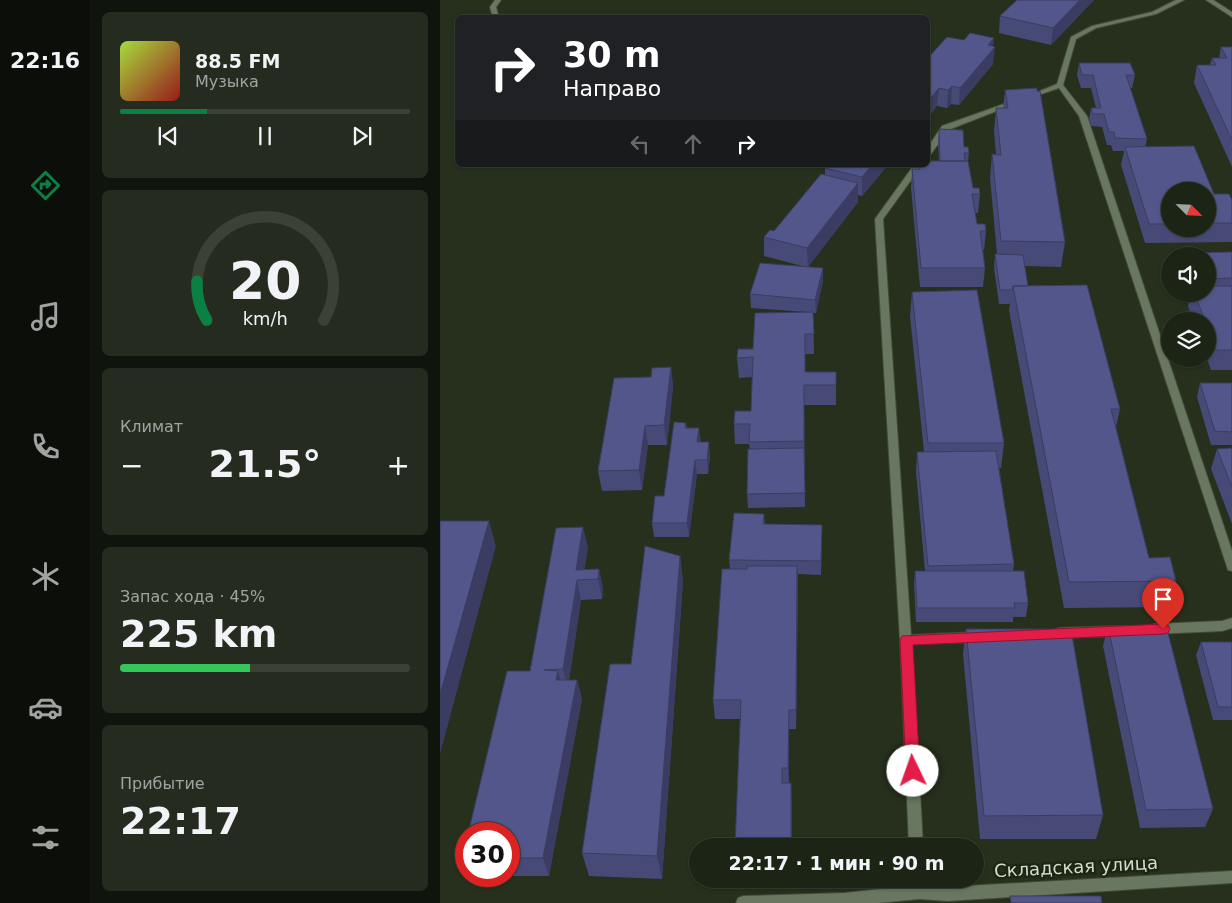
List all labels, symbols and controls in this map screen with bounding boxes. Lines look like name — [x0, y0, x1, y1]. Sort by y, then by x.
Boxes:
icon: right — [480, 35, 545, 100]
text: 30 m — [563, 35, 660, 75]
text: 22:16 — [10, 48, 80, 73]
text: 88.5 FM — [195, 50, 280, 72]
text: Музыка — [195, 72, 259, 91]
text: Направо — [563, 76, 661, 101]
icon: previous — [154, 122, 182, 150]
icon: pause — [251, 122, 279, 150]
icon: next — [348, 122, 376, 150]
icon: left — [626, 130, 654, 158]
icon: ahead — [679, 130, 707, 158]
icon: right — [732, 130, 760, 158]
icon: directions — [28, 168, 63, 203]
north arrow — [1161, 182, 1216, 238]
map controls — [1161, 182, 1216, 367]
button: sound — [1161, 247, 1216, 302]
text: 20 — [229, 251, 301, 311]
icon: music — [28, 299, 63, 334]
text: km/h — [242, 308, 288, 329]
button: layers — [1161, 312, 1216, 367]
text: Климат — [120, 417, 183, 436]
icon: phone — [28, 429, 63, 464]
text: 21.5° — [209, 442, 321, 486]
text: − — [120, 449, 143, 482]
text: + — [387, 449, 410, 482]
icon: climate — [28, 559, 63, 594]
pin — [1142, 578, 1184, 629]
icon: arrive — [1149, 585, 1177, 613]
text: Запас хода · 45% — [120, 587, 265, 606]
text: 225 km — [120, 612, 277, 656]
icon: car — [28, 690, 63, 725]
position arrow — [886, 744, 938, 796]
text: Прибытие — [120, 774, 205, 793]
text: 22:17 — [120, 799, 241, 843]
icon: filters — [28, 820, 63, 855]
speed limit sign: 30 — [455, 822, 520, 887]
text: 22:17 · 1 мин · 90 m — [728, 852, 945, 874]
street label: Складская улица — [994, 852, 1158, 881]

